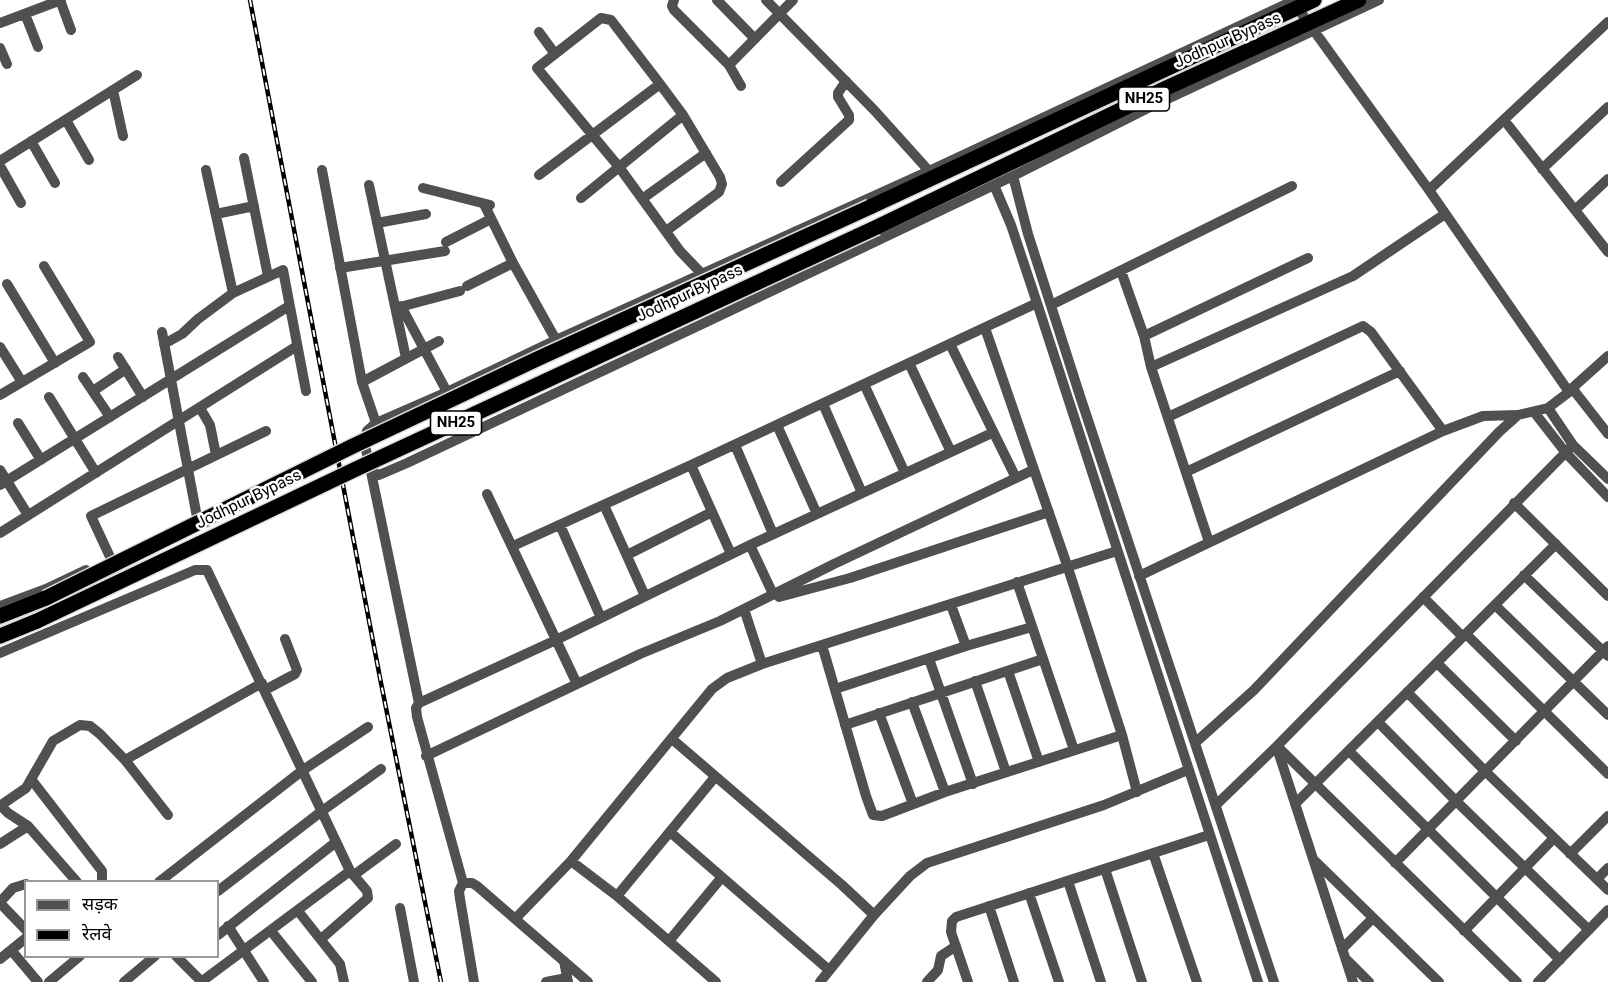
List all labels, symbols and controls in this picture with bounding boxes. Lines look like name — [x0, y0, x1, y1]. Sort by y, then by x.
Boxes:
street label: Jodhpur Bypass — [1172, 9, 1284, 73]
road number: NH25 — [1118, 87, 1170, 111]
street label: Jodhpur Bypass — [634, 261, 746, 327]
road number: NH25 — [430, 411, 482, 435]
street label: Jodhpur Bypass — [193, 466, 305, 534]
legend — [24, 880, 219, 958]
text: सड़क — [82, 893, 118, 914]
text: रेलवे — [82, 923, 112, 944]

